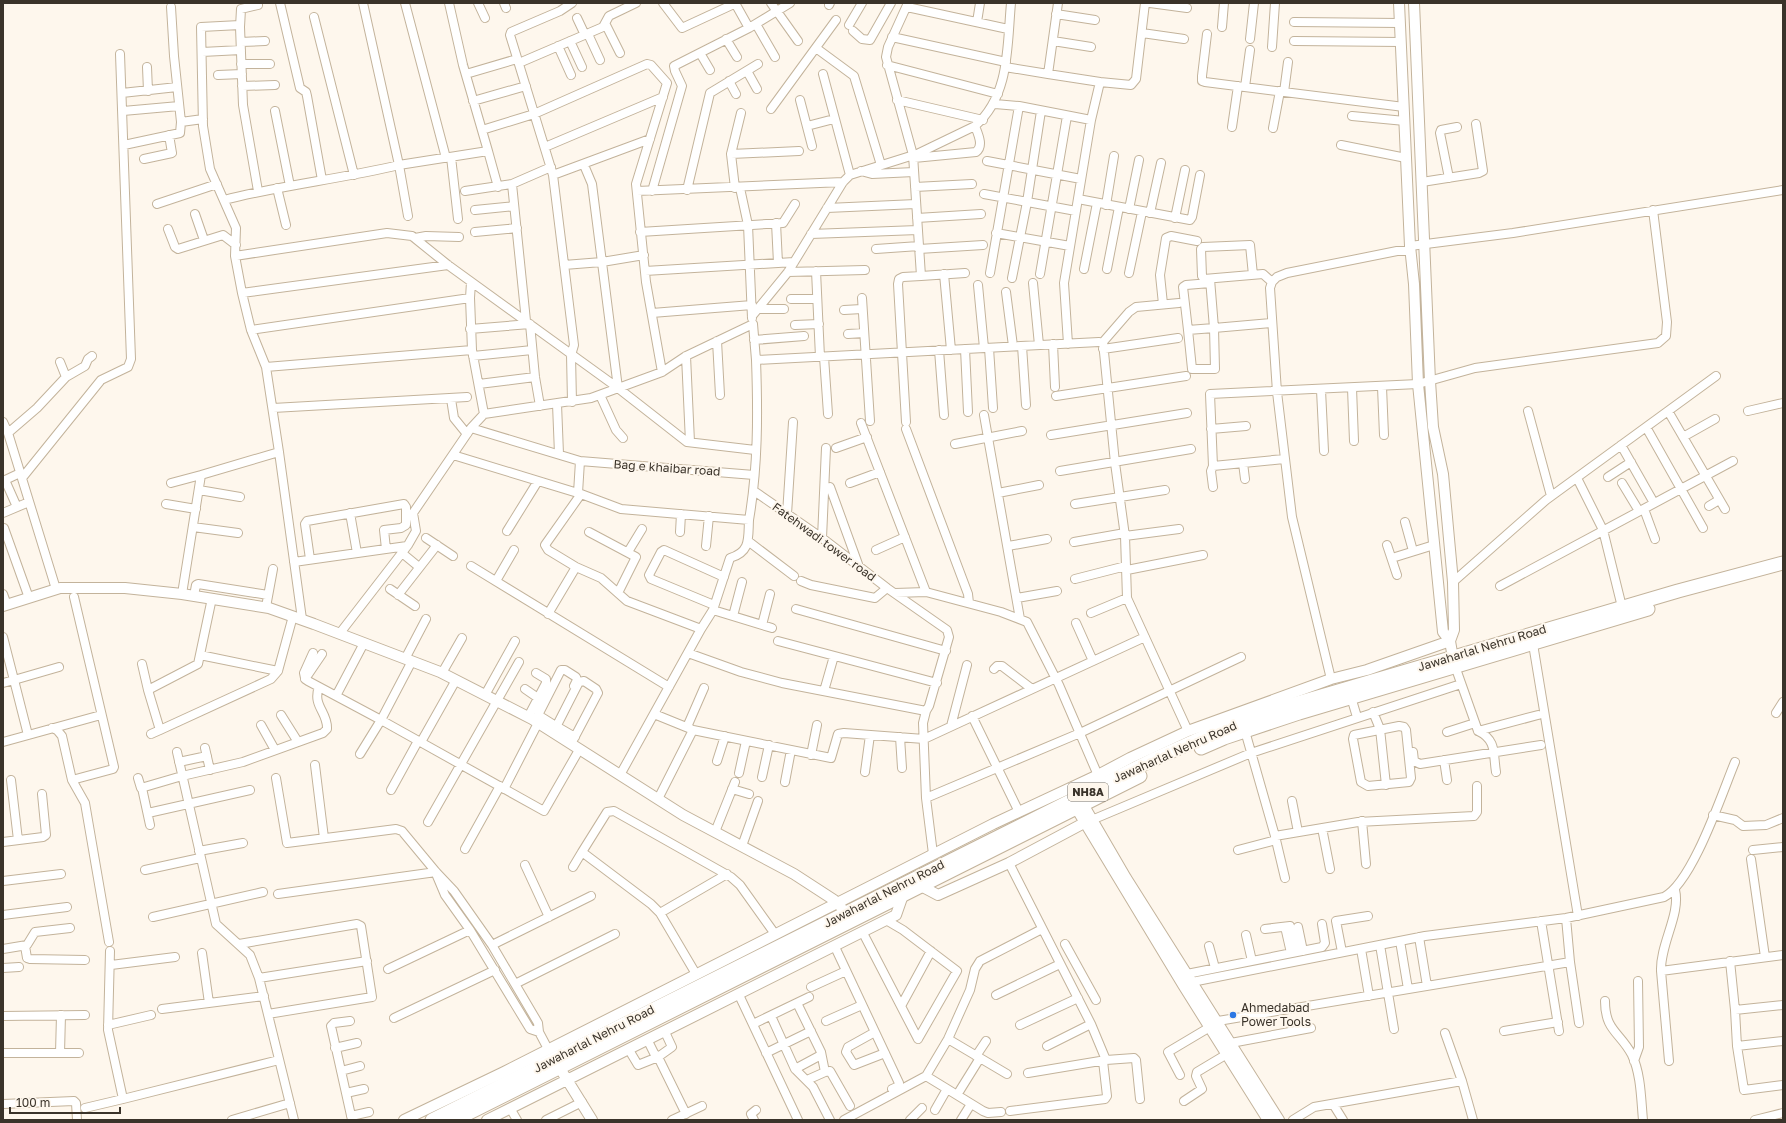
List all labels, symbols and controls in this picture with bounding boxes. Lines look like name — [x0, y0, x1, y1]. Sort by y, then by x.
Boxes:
street label: Bag e khaibar road — [613, 456, 721, 479]
street label: Fatehwadi tower road — [770, 499, 879, 584]
street label: Jawaharlal Nehru Road — [1416, 621, 1548, 674]
street label: Jawaharlal Nehru Road — [1111, 718, 1239, 786]
road number: NH8A — [1068, 783, 1108, 801]
street label: Jawaharlal Nehru Road — [821, 857, 947, 931]
place label: Ahmedabad Power Tools — [1241, 1000, 1311, 1029]
street label: Jawaharlal Nehru Road — [531, 1002, 657, 1076]
marker: Ahmedabad Power Tools — [1228, 1010, 1238, 1020]
scale bar — [10, 1089, 120, 1115]
text: 100 m — [16, 1095, 50, 1110]

